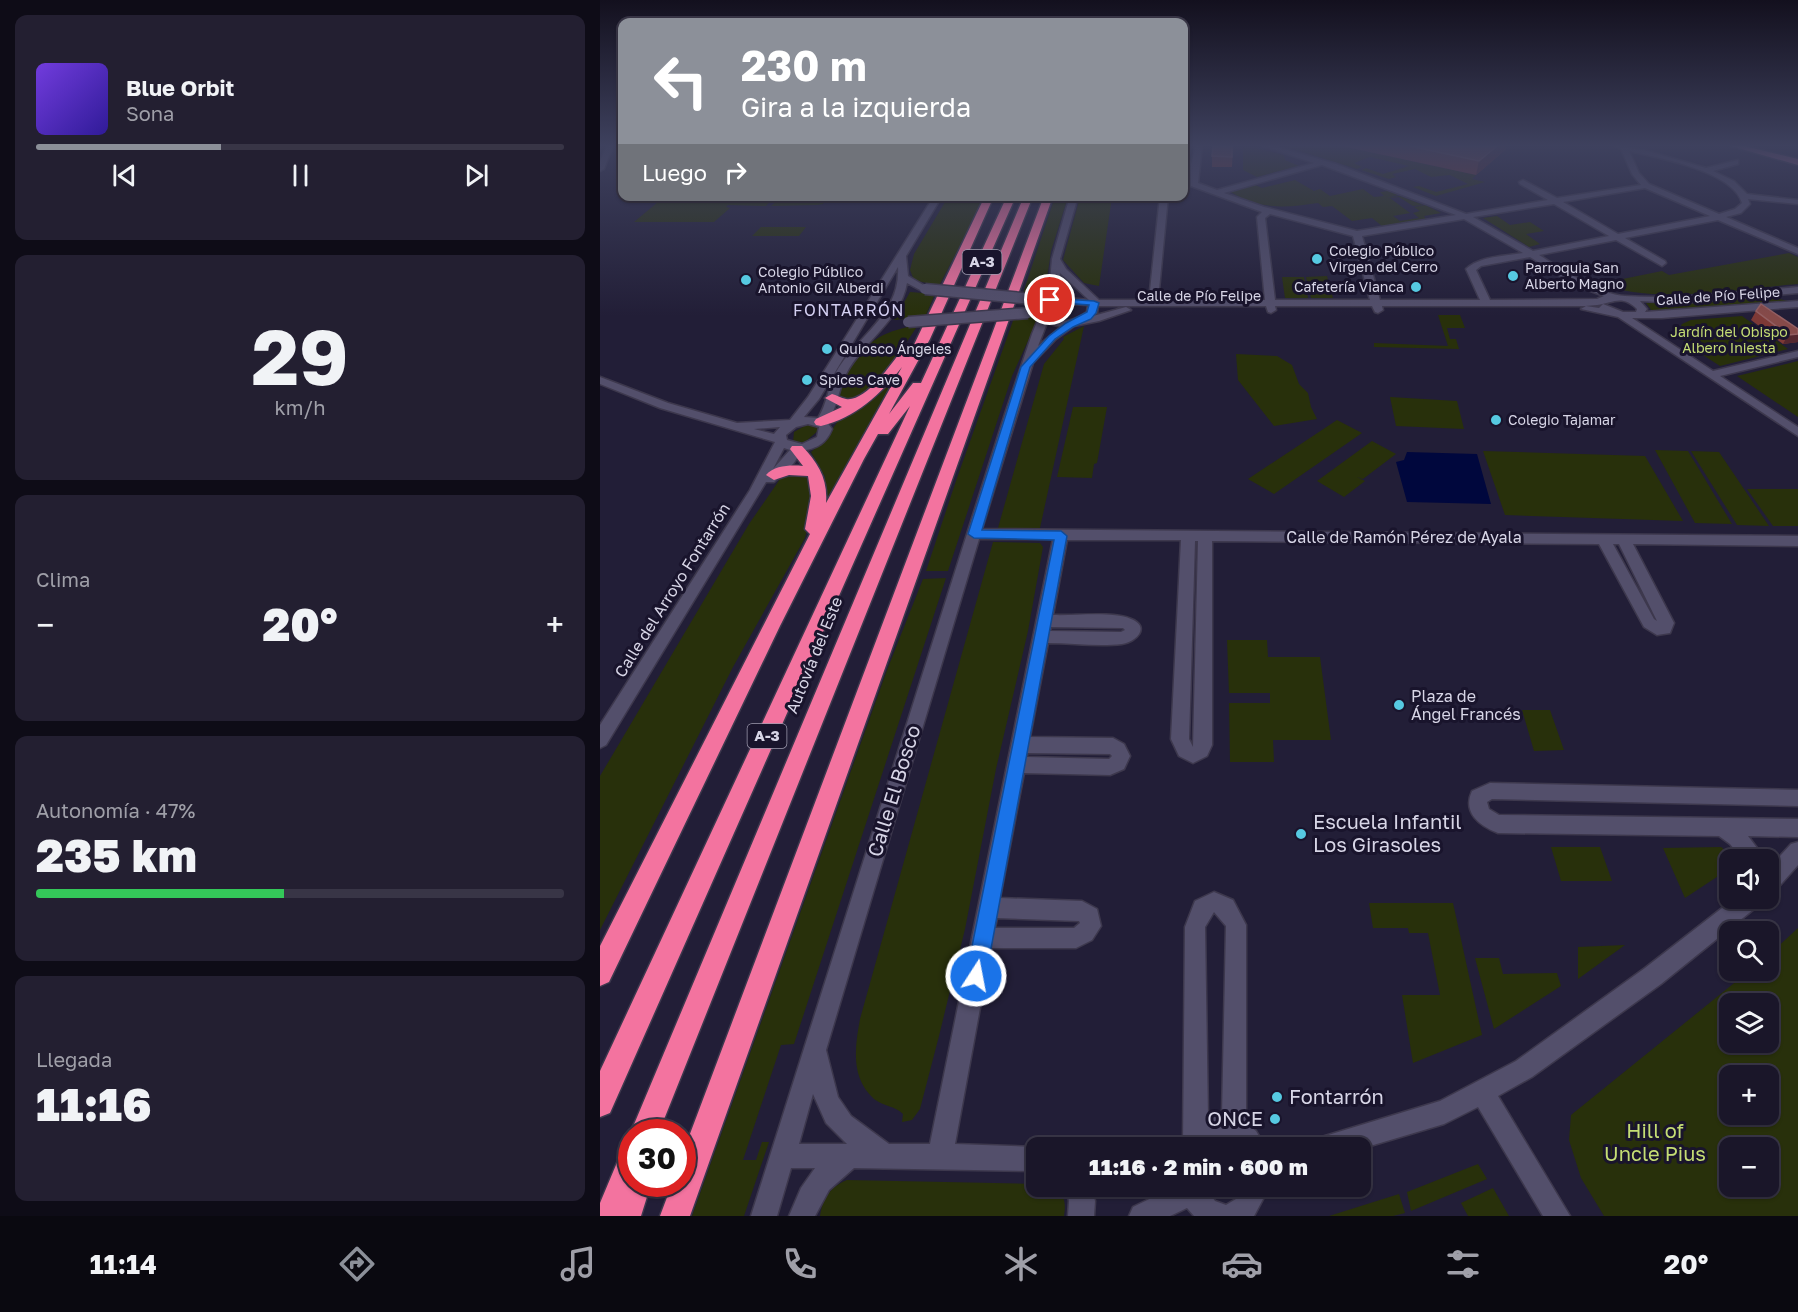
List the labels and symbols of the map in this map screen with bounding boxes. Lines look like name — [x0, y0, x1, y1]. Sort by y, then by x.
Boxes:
place label: Colegio Público Virgen del Cerro — [1329, 242, 1438, 275]
road number: A-3 — [962, 250, 1001, 274]
marker: Colegio Público Virgen del Cerro — [1310, 252, 1324, 266]
place label: Parroquia San Alberto Magno — [1525, 259, 1624, 292]
place label: Colegio Público Antonio Gil Alberdi — [758, 263, 884, 296]
marker: Parroquia San Alberto Magno — [1506, 269, 1520, 283]
marker: Colegio Público Antonio Gil Alberdi — [739, 273, 753, 287]
pin — [1024, 274, 1075, 325]
place label: Cafetería Vianca — [1294, 278, 1404, 295]
marker: Cafetería Vianca — [1409, 280, 1423, 294]
street label: Calle de Pío Felipe — [1655, 283, 1781, 308]
street label: Calle de Pío Felipe — [1137, 287, 1261, 304]
district label: FONTARRÓN — [793, 300, 905, 320]
park label: Jardín del Obispo Albero Iniesta — [1670, 323, 1788, 356]
place label: Quiosco Ángeles — [839, 340, 952, 357]
marker: Quiosco Ángeles — [820, 342, 834, 356]
place label: Spices Cave — [819, 371, 900, 388]
marker: Spices Cave — [800, 373, 814, 387]
place label: Colegio Tajamar — [1508, 411, 1616, 428]
marker: Colegio Tajamar — [1489, 413, 1503, 427]
street label: Calle del Arroyo Fontarrón — [610, 499, 734, 681]
street label: Calle de Ramón Pérez de Ayala — [1286, 527, 1522, 547]
street label: Autovía del Este — [781, 594, 847, 716]
place label: Plaza de Ángel Francés — [1411, 686, 1521, 724]
marker: Plaza de Ángel Francés — [1392, 698, 1406, 712]
street label: Calle El Bosco — [862, 722, 924, 860]
road number: A-3 — [748, 724, 786, 748]
place label: Escuela Infantil Los Girasoles — [1313, 809, 1462, 856]
marker: Escuela Infantil Los Girasoles — [1294, 827, 1308, 841]
position arrow — [944, 944, 1008, 1008]
place label: Fontarrón — [1289, 1084, 1384, 1108]
marker: Fontarrón — [1270, 1090, 1284, 1104]
place label: ONCE — [1207, 1106, 1263, 1130]
marker: ONCE — [1268, 1112, 1282, 1126]
park label: Hill of Uncle Pius — [1604, 1118, 1706, 1165]
speed limit sign: 30 — [618, 1119, 696, 1197]

